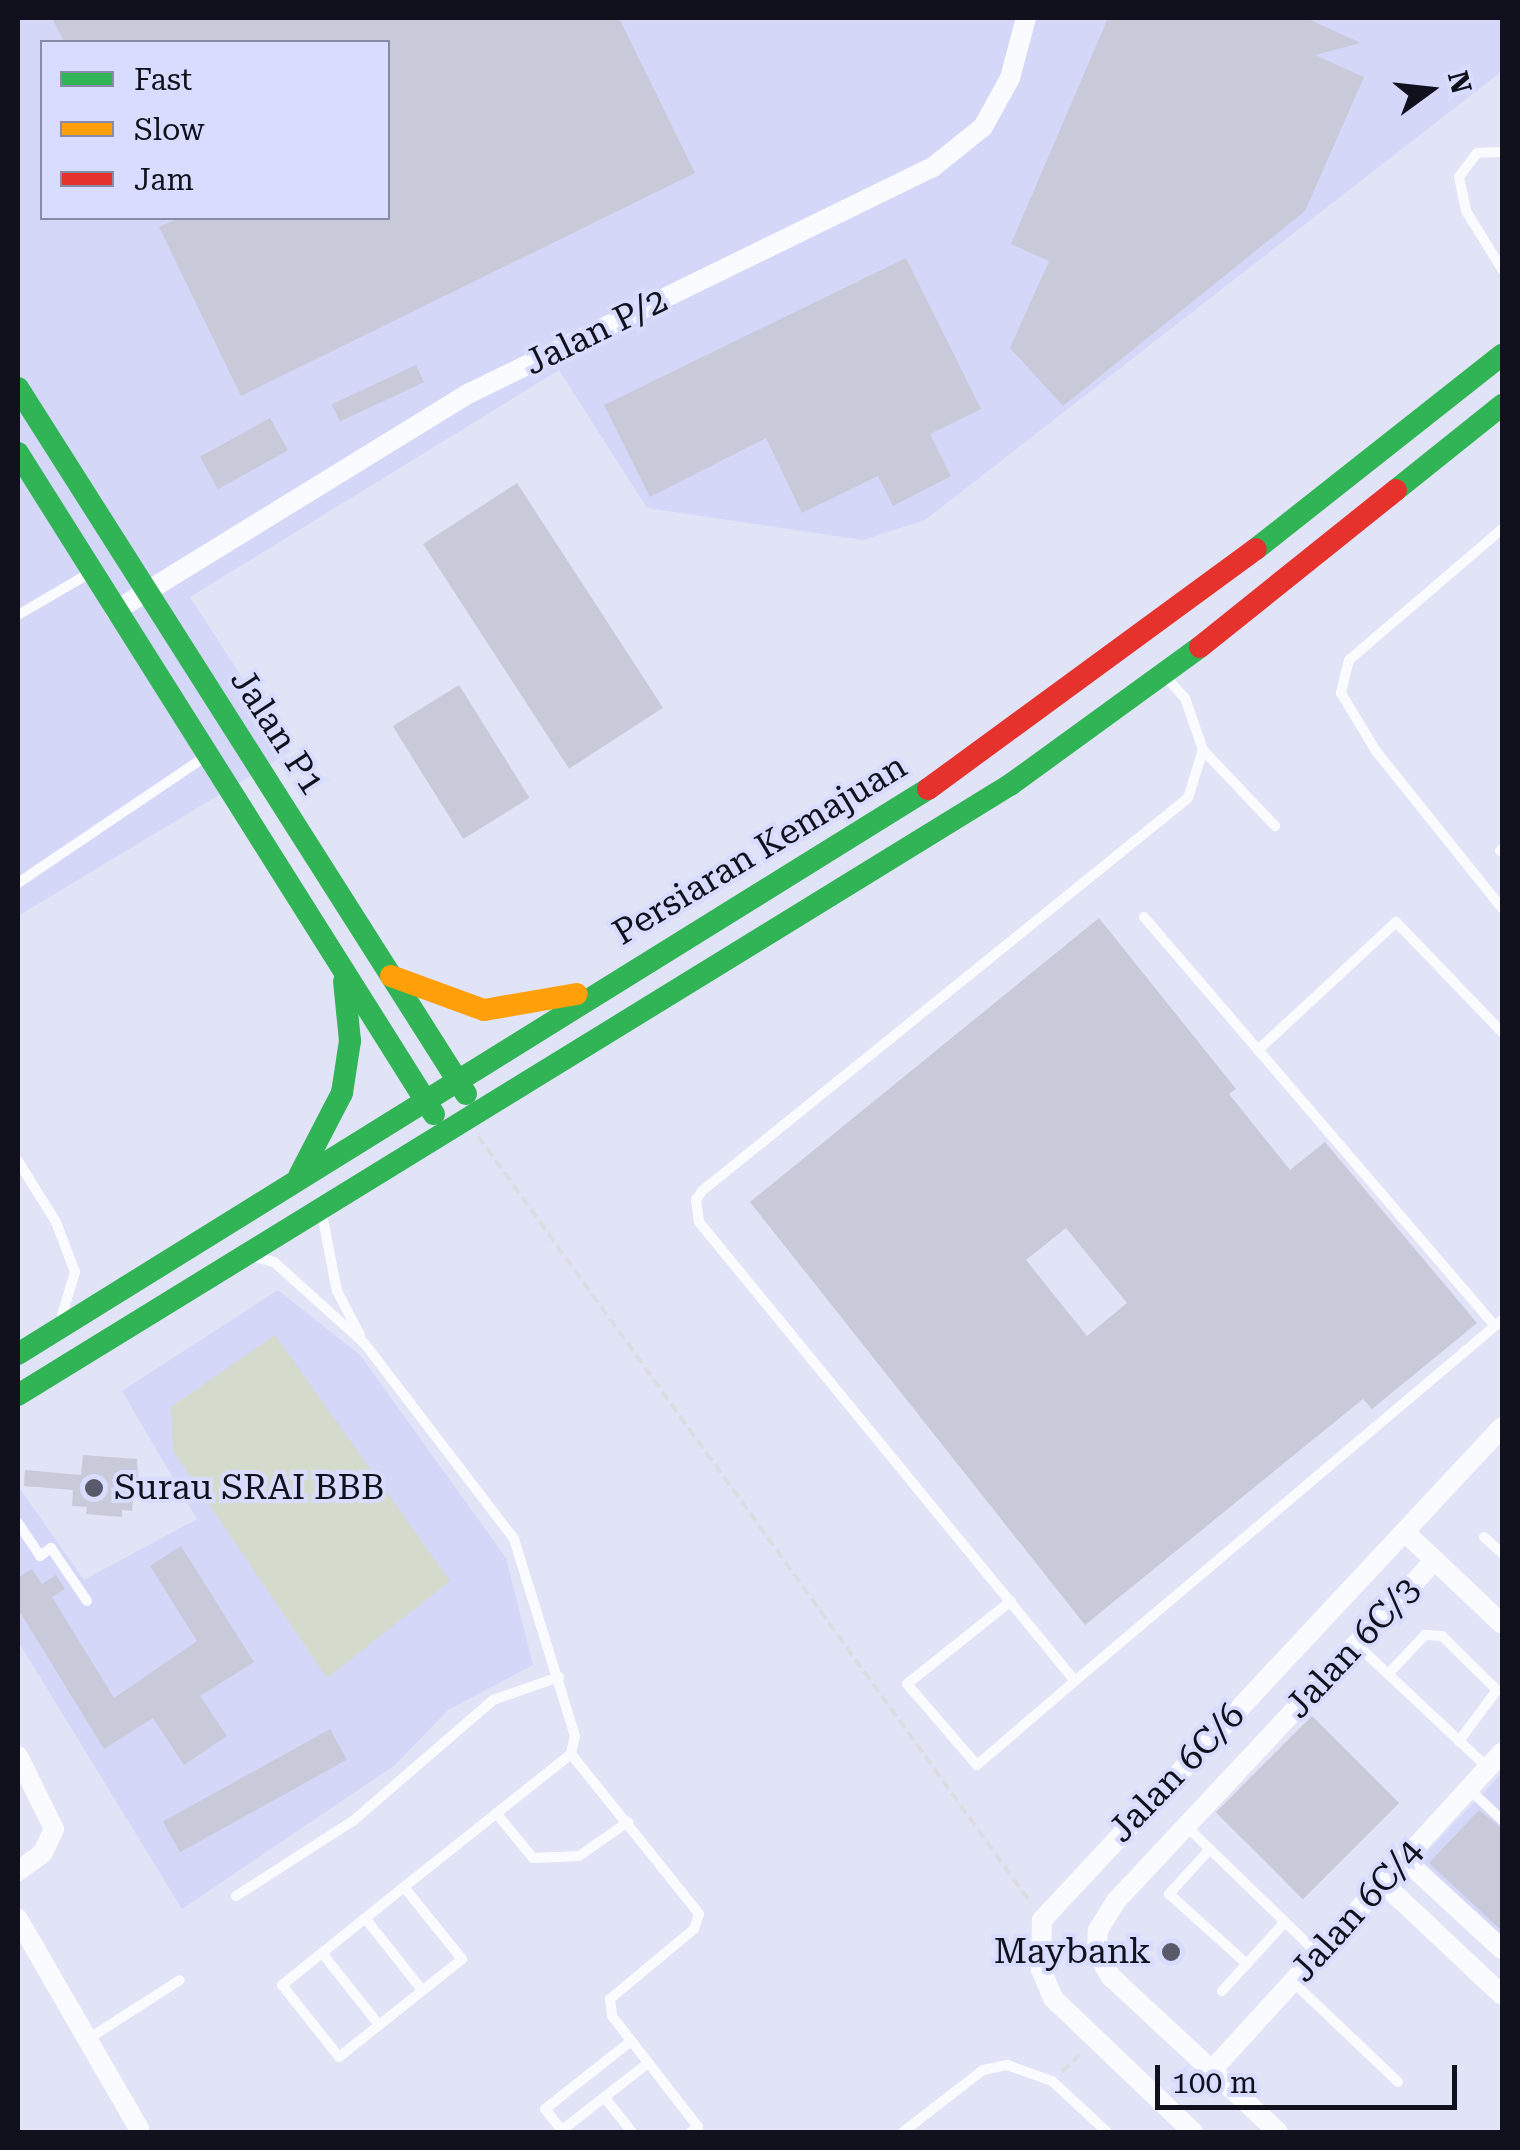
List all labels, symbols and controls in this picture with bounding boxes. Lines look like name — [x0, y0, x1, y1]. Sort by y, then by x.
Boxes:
legend — [40, 40, 390, 220]
north arrow — [1380, 40, 1480, 140]
text: Fast — [134, 62, 192, 97]
text: N — [1441, 67, 1478, 97]
text: Slow — [134, 112, 205, 147]
text: Jam — [134, 162, 194, 197]
street label: Jalan P/2 — [518, 279, 674, 385]
street label: Jalan P1 — [221, 661, 333, 803]
street label: Persiaran Kemajuan — [606, 746, 914, 954]
place label: Surau SRAI BBB — [114, 1467, 384, 1509]
marker: Surau SRAI BBB — [83, 1477, 105, 1499]
street label: Jalan 6C/3 — [1277, 1569, 1429, 1727]
street label: Jalan 6C/6 — [1100, 1695, 1254, 1851]
street label: Jalan 6C/4 — [1282, 1831, 1432, 1991]
place label: Maybank — [994, 1931, 1151, 1973]
marker: Maybank — [1160, 1941, 1182, 1963]
scale bar — [1160, 2045, 1462, 2107]
text: 100 m — [1172, 2065, 1257, 2100]

